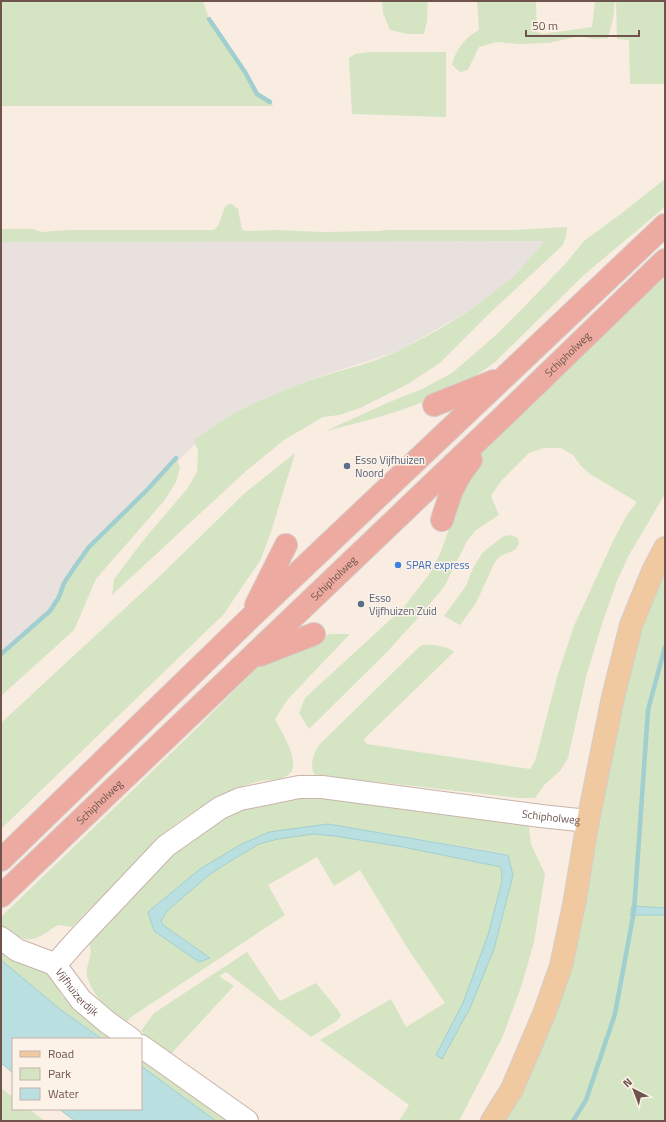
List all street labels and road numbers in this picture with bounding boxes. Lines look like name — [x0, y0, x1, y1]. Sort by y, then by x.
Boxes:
street label: Schipholweg — [541, 328, 595, 380]
street label: Schipholweg — [307, 552, 361, 604]
street label: Schipholweg — [73, 776, 126, 828]
street label: Schipholweg — [521, 806, 582, 828]
street label: Vijfhuizerdijk — [52, 965, 103, 1020]

